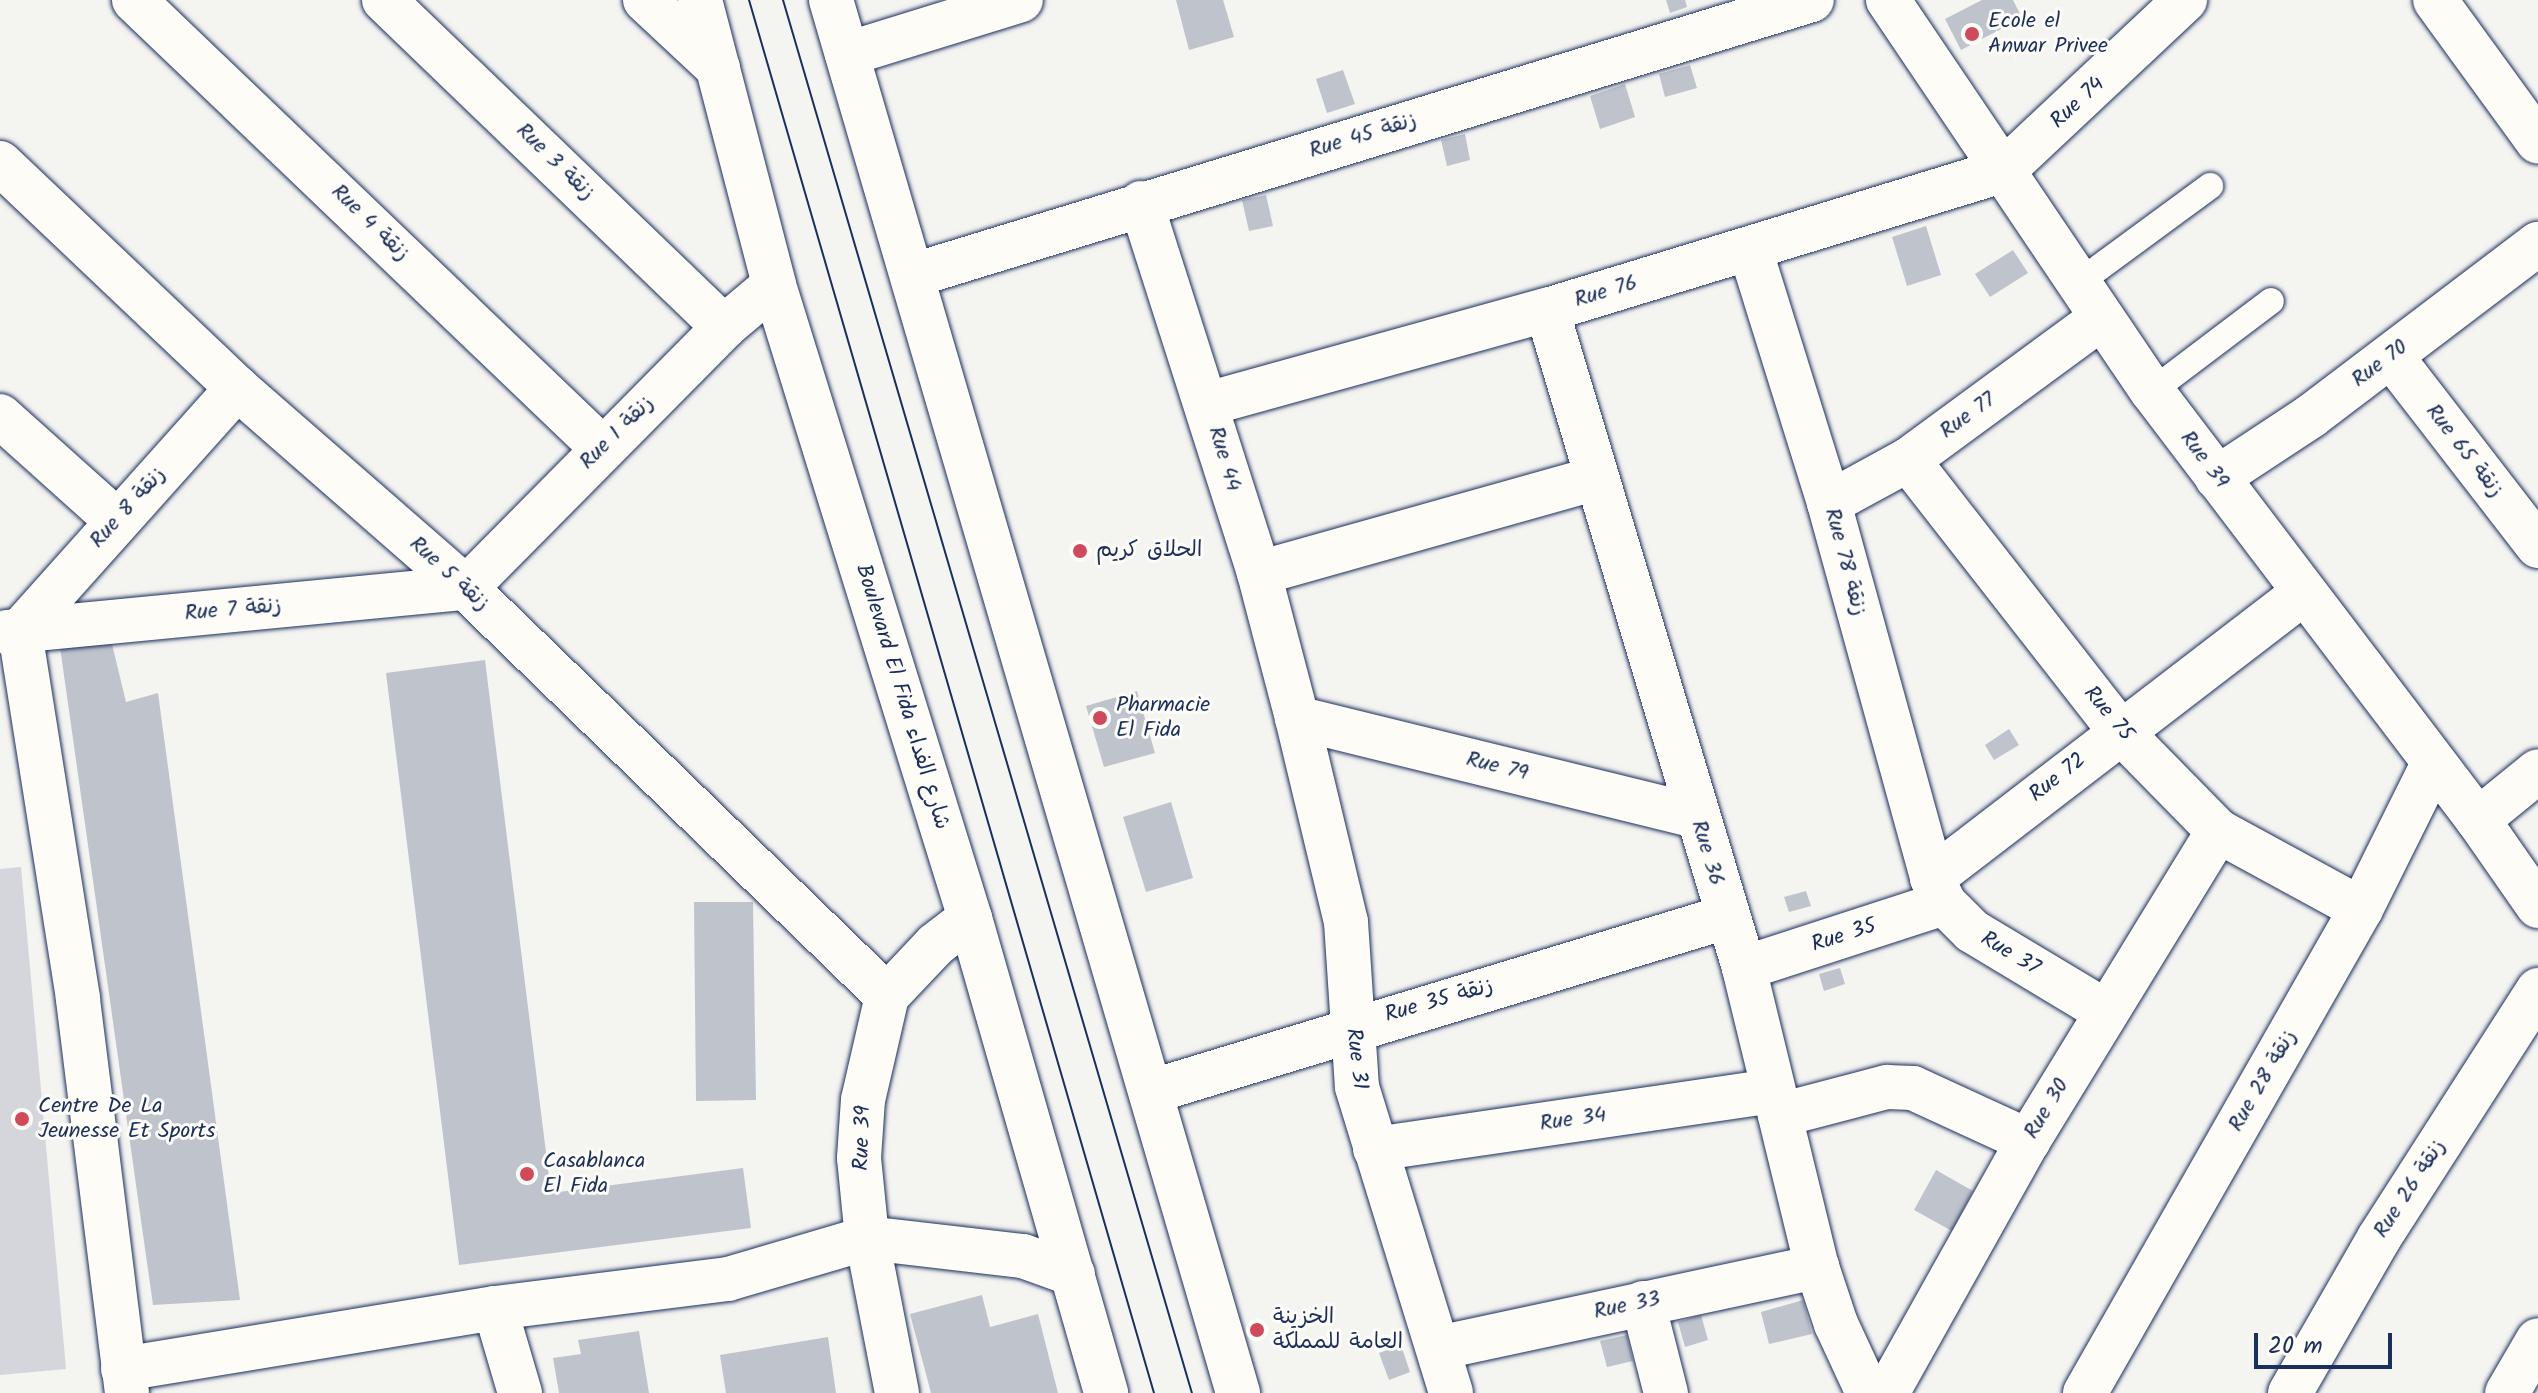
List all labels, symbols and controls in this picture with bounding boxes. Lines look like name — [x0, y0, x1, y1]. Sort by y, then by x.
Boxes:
place label: Ecole el Anwar Privee — [1988, 8, 2108, 60]
marker: Ecole el Anwar Privee — [1963, 25, 1981, 43]
street label: Rue 74 — [2045, 71, 2111, 135]
street label: Rue 45 زنقة — [1306, 107, 1420, 165]
street label: Rue 3 زنقة — [510, 118, 600, 206]
street label: Rue 4 زنقة — [325, 179, 415, 267]
street label: Rue 76 — [1571, 270, 1641, 314]
street label: Rue 70 — [2347, 334, 2413, 394]
street label: Rue 77 — [1935, 387, 2001, 445]
street label: Rue 1 زنقة — [574, 390, 660, 476]
street label: Rue 65 زنقة — [2419, 399, 2509, 503]
street label: Rue 44 — [1202, 423, 1246, 495]
street label: Rue 39 — [2174, 426, 2234, 494]
street label: Rue 8 زنقة — [85, 462, 171, 554]
street label: Rue 78 زنقة — [1818, 505, 1872, 619]
street label: Rue 5 زنقة — [403, 531, 495, 617]
place label: الحلاق كريم — [1096, 538, 1202, 564]
marker: الحلاق كريم — [1071, 542, 1089, 560]
street label: Boulevard El Fida شارع الفداء — [849, 561, 955, 833]
street label: Rue 7 زنقة — [183, 593, 283, 627]
street label: Rue 75 — [2077, 681, 2139, 747]
place label: Pharmacie El Fida — [1116, 692, 1210, 744]
marker: Pharmacie El Fida — [1091, 709, 1109, 727]
street label: Rue 79 — [1463, 747, 1531, 787]
street label: Rue 72 — [2024, 748, 2092, 808]
street label: Rue 36 — [1685, 817, 1729, 889]
street label: Rue 35 — [1808, 913, 1880, 959]
street label: Rue 37 — [1975, 926, 2045, 982]
street label: Rue 35 زنقة — [1382, 973, 1496, 1029]
street label: Rue 28 زنقة — [2223, 1025, 2303, 1137]
street label: Rue 31 — [1339, 1027, 1373, 1091]
street label: Rue 30 — [2019, 1074, 2075, 1144]
place label: Centre De La Jeunesse Et Sports — [38, 1093, 215, 1144]
street label: Rue 34 — [1538, 1102, 1608, 1138]
street label: Rue 39 — [849, 1105, 877, 1171]
marker: Centre De La Jeunesse Et Sports — [13, 1110, 31, 1128]
street label: Rue 26 زنقة — [2368, 1135, 2452, 1243]
place label: Casablanca El Fida — [543, 1148, 645, 1200]
marker: Casablanca El Fida — [518, 1165, 536, 1183]
street label: Rue 33 — [1591, 1286, 1663, 1326]
place label: الخزينة العامة للمملكة — [1273, 1304, 1403, 1356]
scale bar — [2258, 1317, 2396, 1367]
marker: الخزينة العامة للمملكة — [1248, 1321, 1266, 1339]
text: 20 m — [2268, 1327, 2323, 1366]

